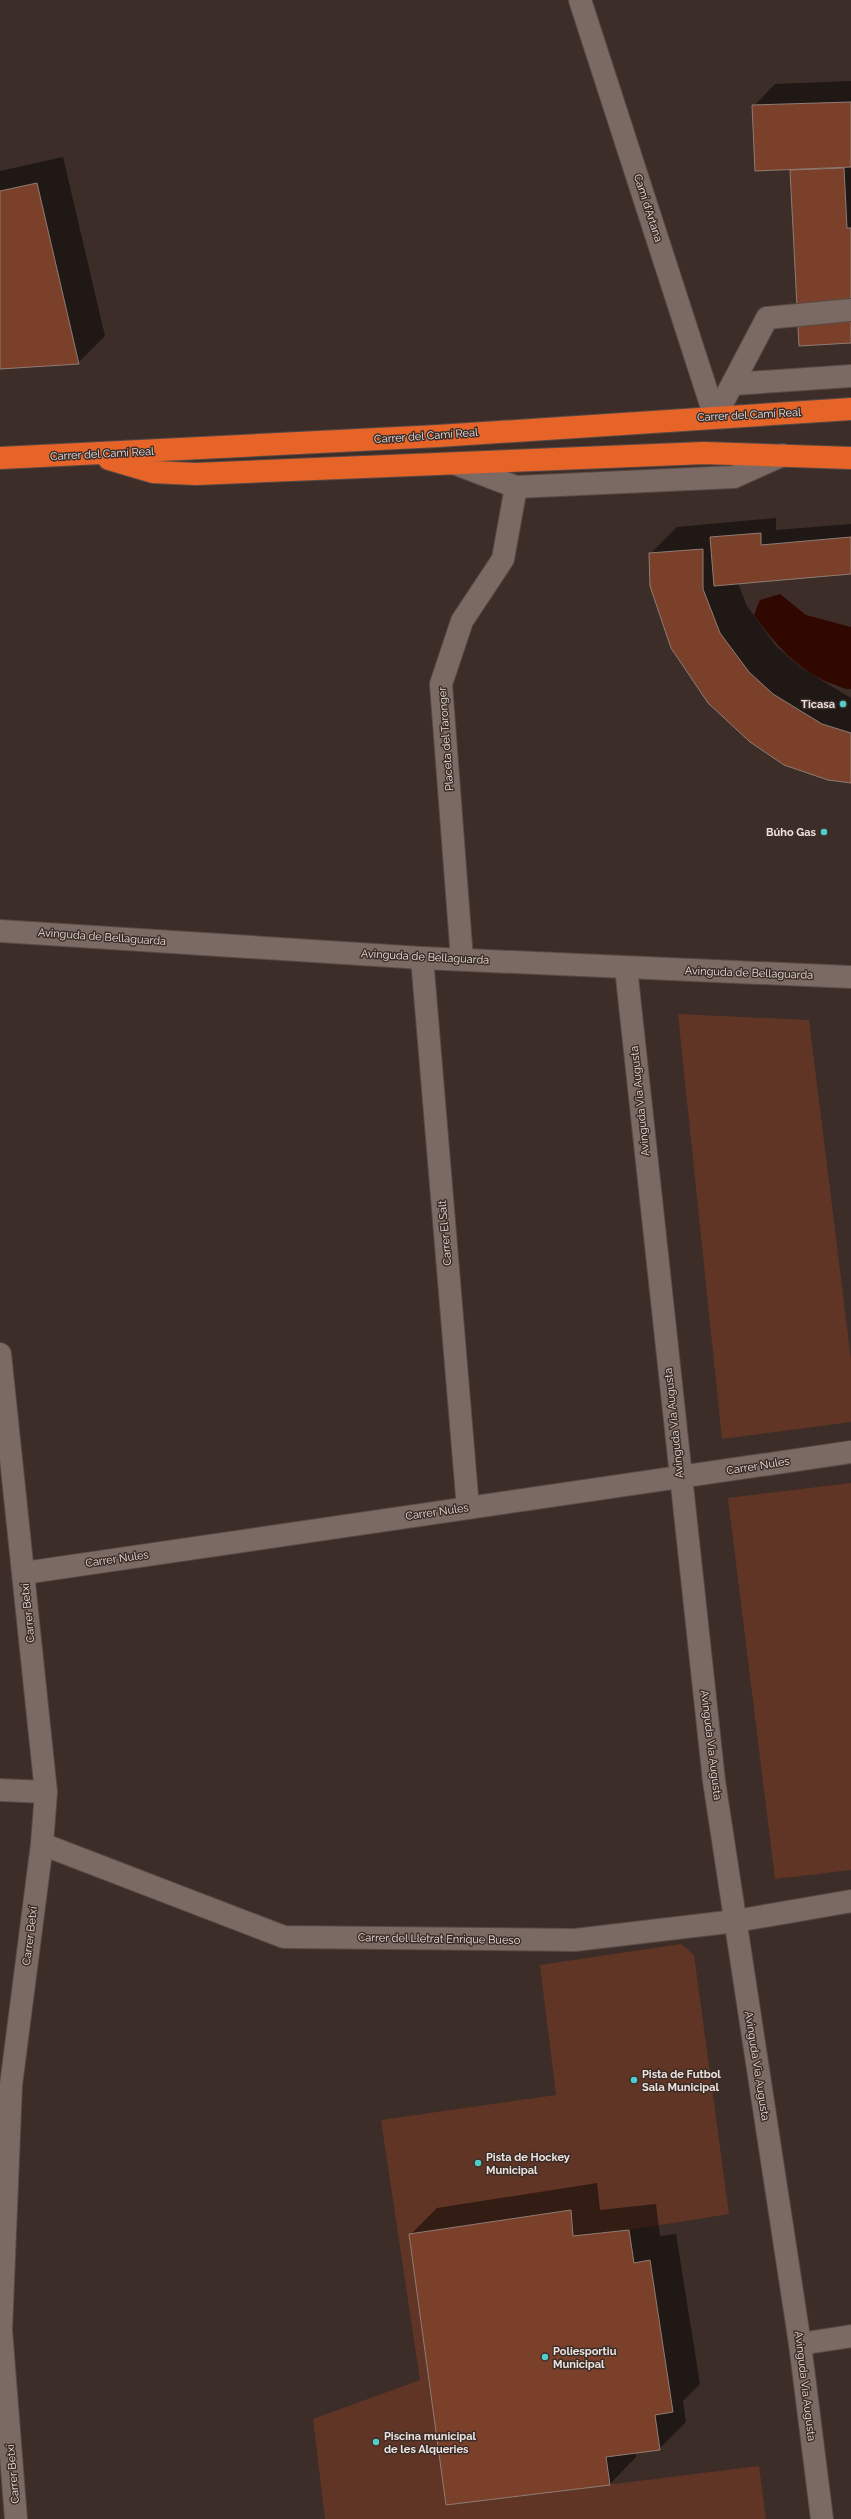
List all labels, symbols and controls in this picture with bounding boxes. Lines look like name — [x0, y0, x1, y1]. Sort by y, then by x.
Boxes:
street label: Camí d'Artana — [631, 172, 665, 244]
street label: Carrer del Camí Real — [697, 406, 801, 424]
street label: Carrer del Camí Real — [374, 426, 478, 446]
street label: Carrer del Camí Real — [50, 445, 154, 463]
street label: Placeta del Taronger — [436, 686, 456, 792]
place label: Ticasa — [801, 698, 835, 711]
marker: Ticasa — [838, 699, 848, 709]
place label: Búho Gas — [766, 826, 817, 839]
marker: Búho Gas — [819, 827, 829, 837]
street label: Avinguda de Bellaguarda — [37, 926, 167, 948]
street label: Avinguda de Bellaguarda — [361, 947, 489, 967]
street label: Avinguda de Bellaguarda — [685, 964, 813, 982]
street label: Avinguda Via Augusta — [628, 1045, 652, 1157]
street label: Carrer El Salt — [436, 1200, 454, 1266]
street label: Avinguda Via Augusta — [662, 1367, 686, 1479]
street label: Carrer Nules — [726, 1455, 790, 1477]
street label: Carrer Nules — [405, 1501, 469, 1523]
street label: Carrer Nules — [85, 1548, 149, 1570]
street label: Carrer Betxí — [18, 1582, 38, 1643]
street label: Avinguda Via Augusta — [698, 1689, 724, 1801]
street label: Carrer Betxí — [20, 1905, 40, 1966]
street label: Carrer del Lletrat Enrique Bueso — [358, 1931, 521, 1947]
street label: Avinguda Via Augusta — [742, 2010, 772, 2122]
place label: Pista de Futbol Sala Municipal — [642, 2068, 721, 2094]
marker: Pista de Futbol Sala Municipal — [629, 2075, 639, 2085]
place label: Pista de Hockey Municipal — [486, 2151, 570, 2177]
marker: Pista de Hockey Municipal — [473, 2158, 483, 2168]
street label: Avinguda Via Augusta — [792, 2330, 818, 2442]
place label: Poliesportiu Municipal — [553, 2345, 617, 2371]
marker: Poliesportiu Municipal — [540, 2352, 550, 2362]
place label: Piscina municipal de les Alqueries — [384, 2430, 476, 2456]
marker: Piscina municipal de les Alqueries — [371, 2437, 381, 2447]
street label: Carrer Betxí — [4, 2443, 22, 2504]

